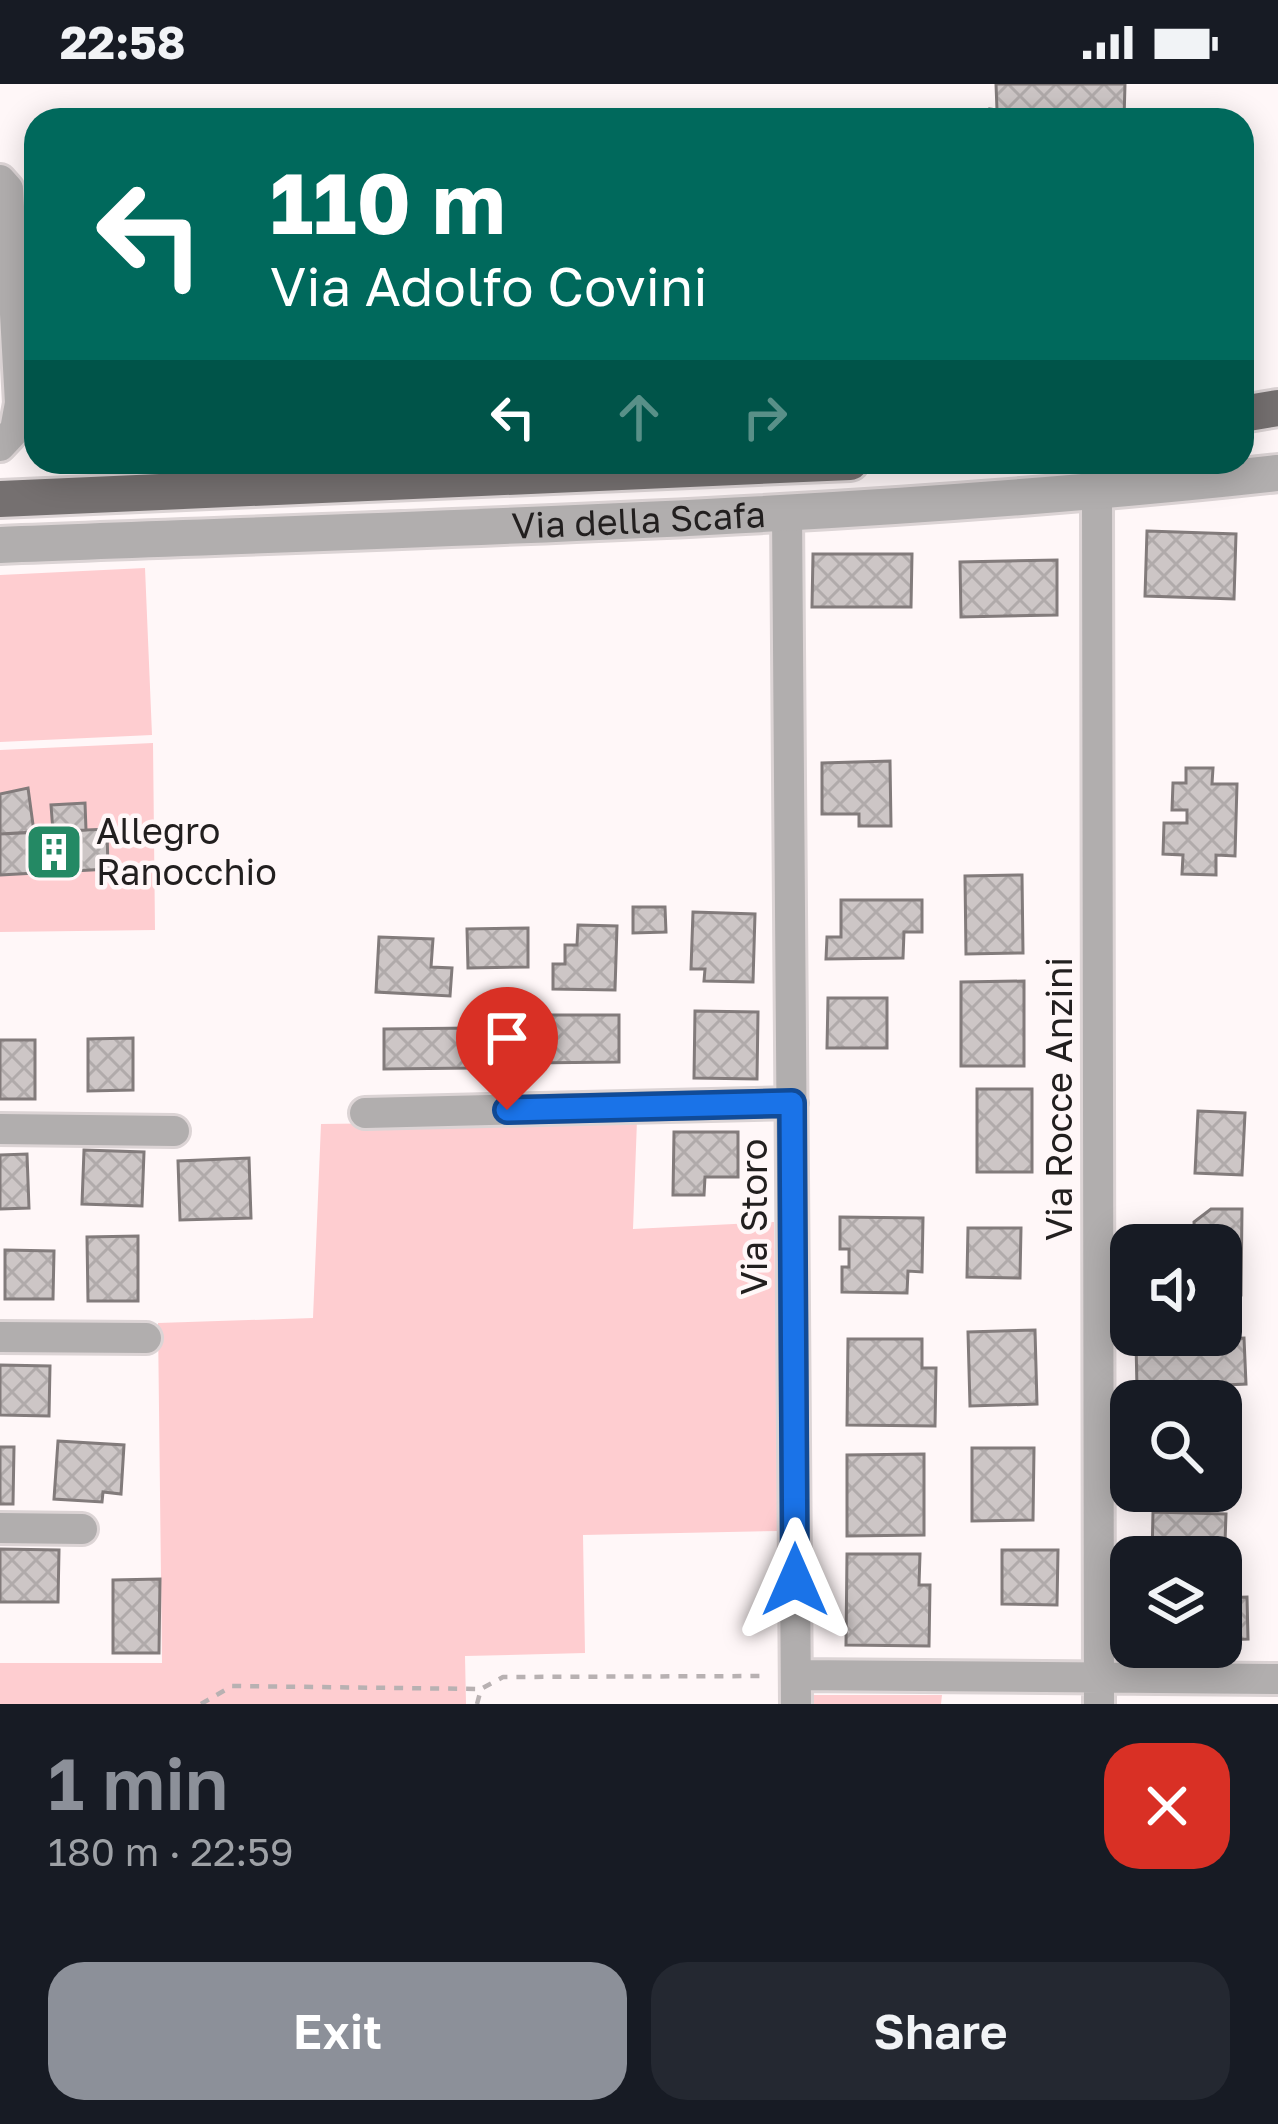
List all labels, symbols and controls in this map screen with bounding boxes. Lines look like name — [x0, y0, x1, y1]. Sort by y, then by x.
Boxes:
text: 22:58 — [60, 15, 186, 69]
text: 110 m — [270, 152, 506, 252]
icon: left — [72, 156, 228, 312]
text: Via Adolfo Covini — [270, 253, 708, 318]
icon: left — [480, 384, 546, 450]
icon: ahead — [606, 384, 672, 450]
icon: right — [732, 384, 798, 450]
street label: Via della Scafa — [511, 492, 767, 547]
place label: Allegro Ranocchio — [96, 809, 277, 893]
building icon: Allegro Ranocchio — [23, 821, 85, 883]
street label: Via Rocce Anzini — [1037, 957, 1080, 1241]
pin — [456, 987, 558, 1110]
icon: arrive — [474, 1005, 540, 1071]
street label: Via Storo — [732, 1139, 775, 1295]
map controls — [1110, 1224, 1242, 1668]
button: sound — [1110, 1224, 1242, 1356]
button: search — [1110, 1380, 1242, 1512]
position arrow — [732, 1517, 858, 1643]
button: layers — [1110, 1536, 1242, 1668]
text: 1 min — [48, 1739, 228, 1826]
button: close — [1104, 1743, 1230, 1869]
text: 180 m · 22:59 — [48, 1828, 294, 1875]
button: Exit — [48, 1962, 627, 2100]
button: Share — [651, 1962, 1230, 2100]

